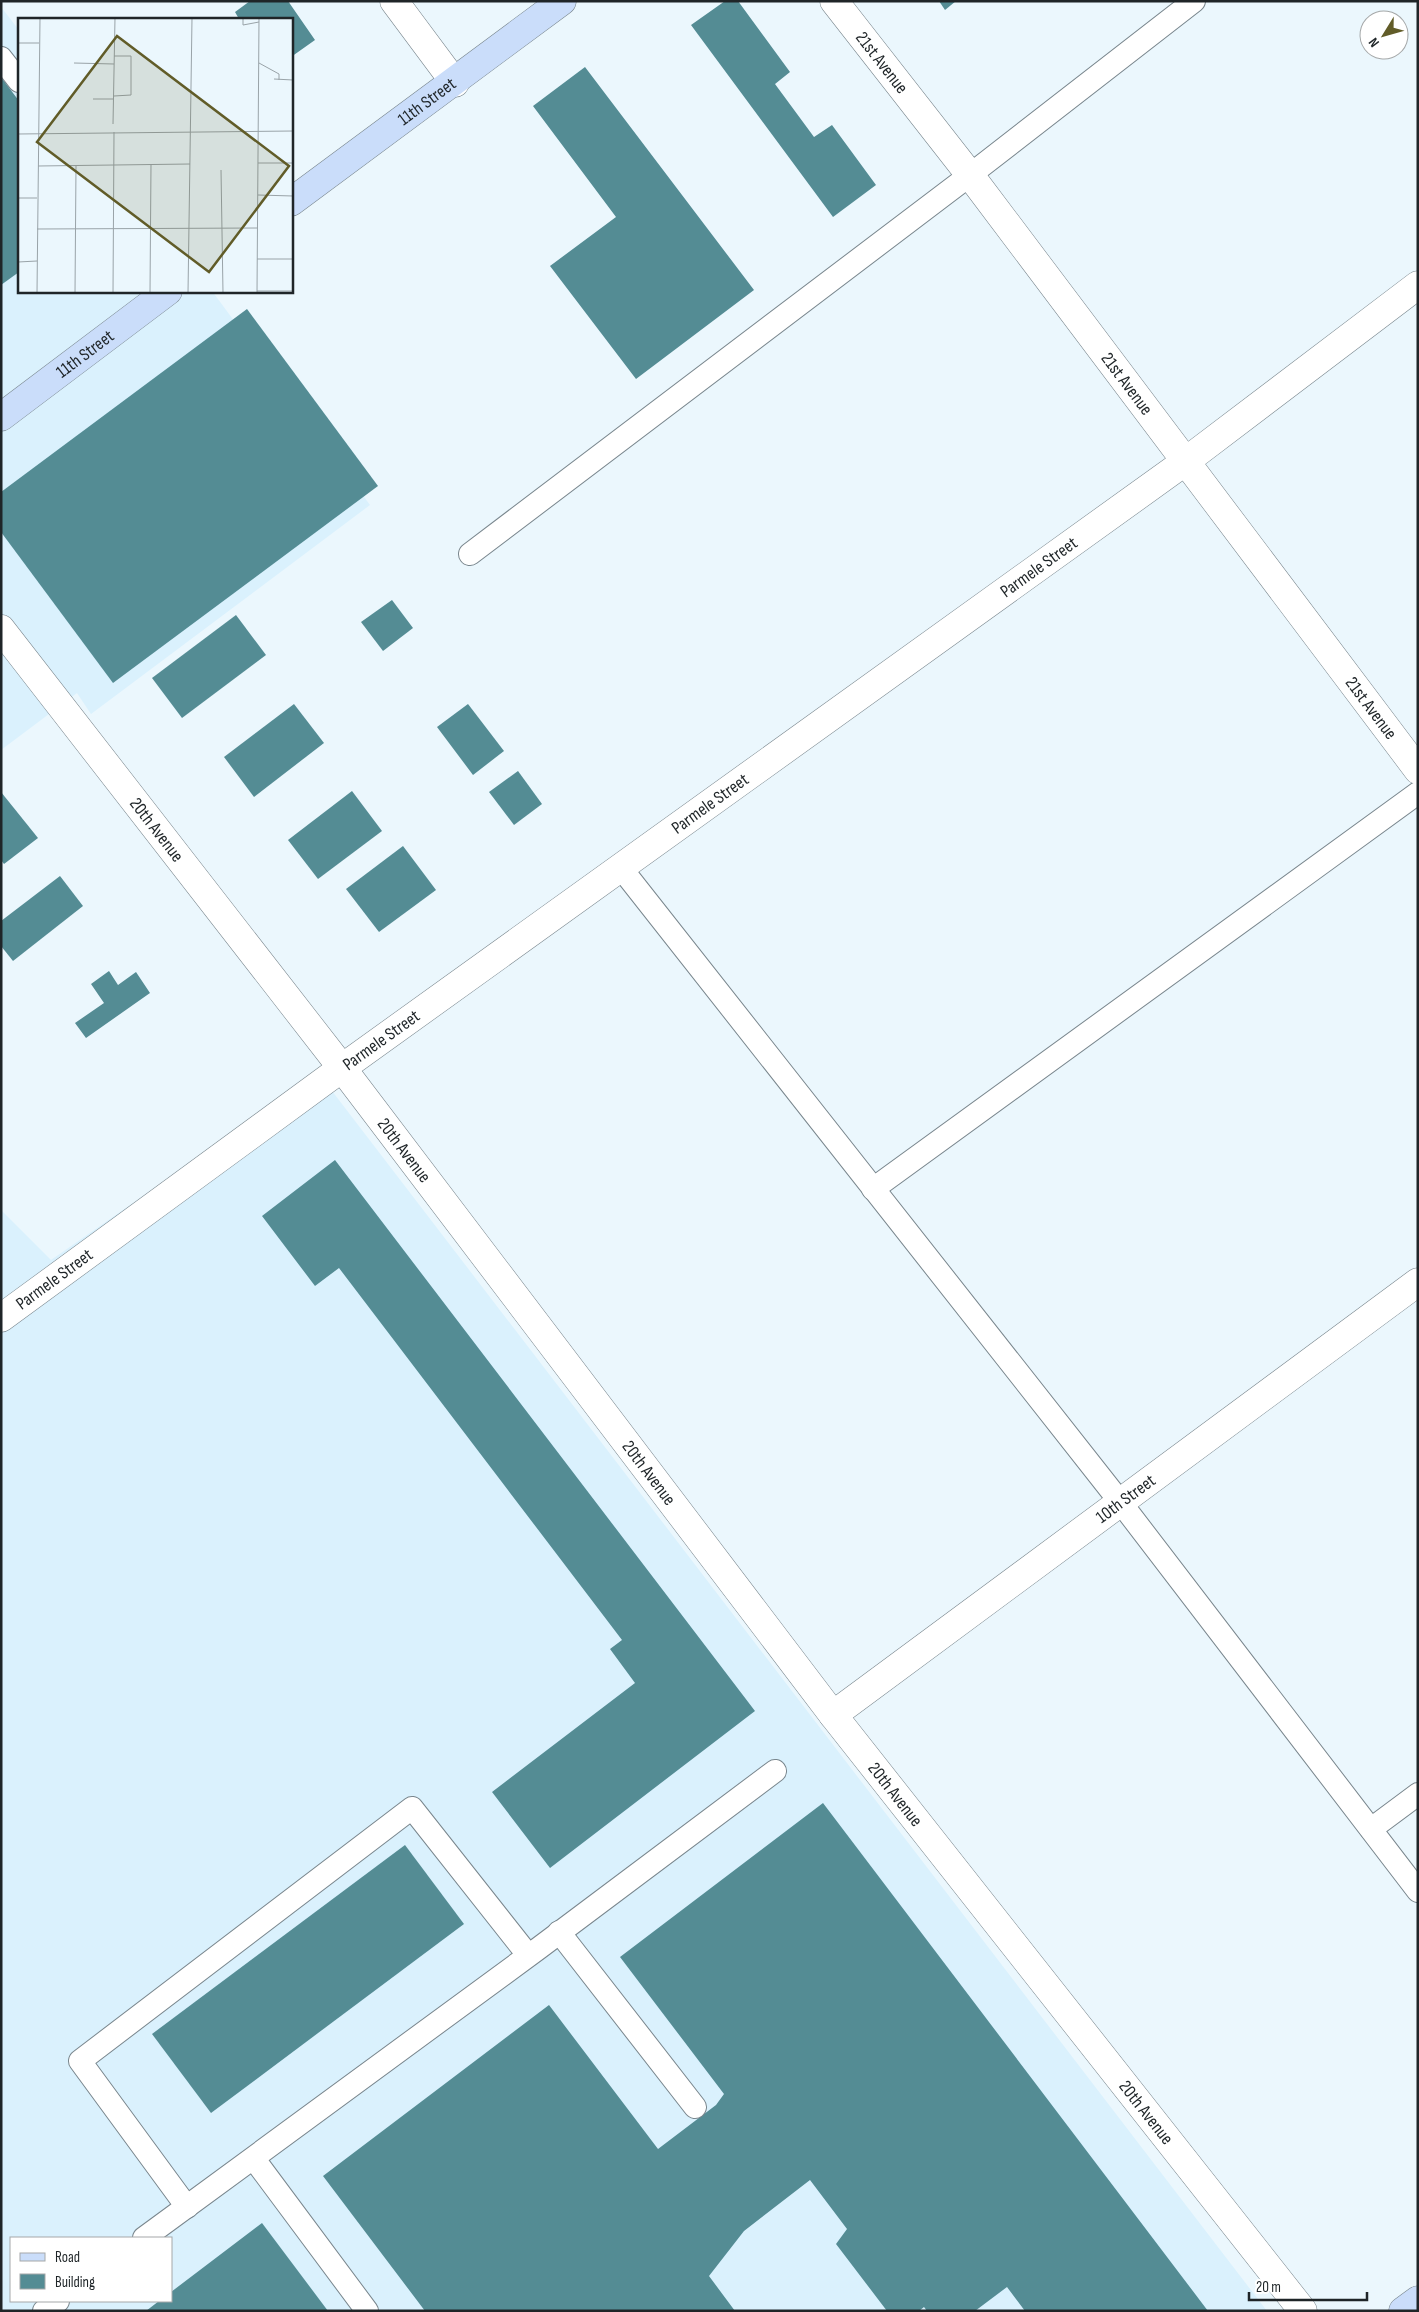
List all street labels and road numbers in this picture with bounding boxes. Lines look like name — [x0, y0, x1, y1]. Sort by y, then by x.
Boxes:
street label: 21st Avenue — [851, 27, 913, 98]
street label: 11th Street — [394, 73, 460, 130]
street label: 11th Street — [52, 325, 118, 382]
street label: 21st Avenue — [1097, 348, 1157, 419]
street label: Parmele Street — [996, 532, 1082, 602]
street label: 21st Avenue — [1341, 673, 1402, 743]
street label: Parmele Street — [667, 768, 753, 838]
street label: 20th Avenue — [125, 793, 188, 866]
street label: Parmele Street — [339, 1005, 424, 1075]
street label: 20th Avenue — [373, 1114, 436, 1187]
street label: Parmele Street — [12, 1244, 97, 1314]
street label: 20th Avenue — [618, 1436, 680, 1509]
street label: 10th Street — [1092, 1469, 1160, 1527]
street label: 20th Avenue — [864, 1758, 927, 1830]
street label: 20th Avenue — [1115, 2076, 1178, 2148]

